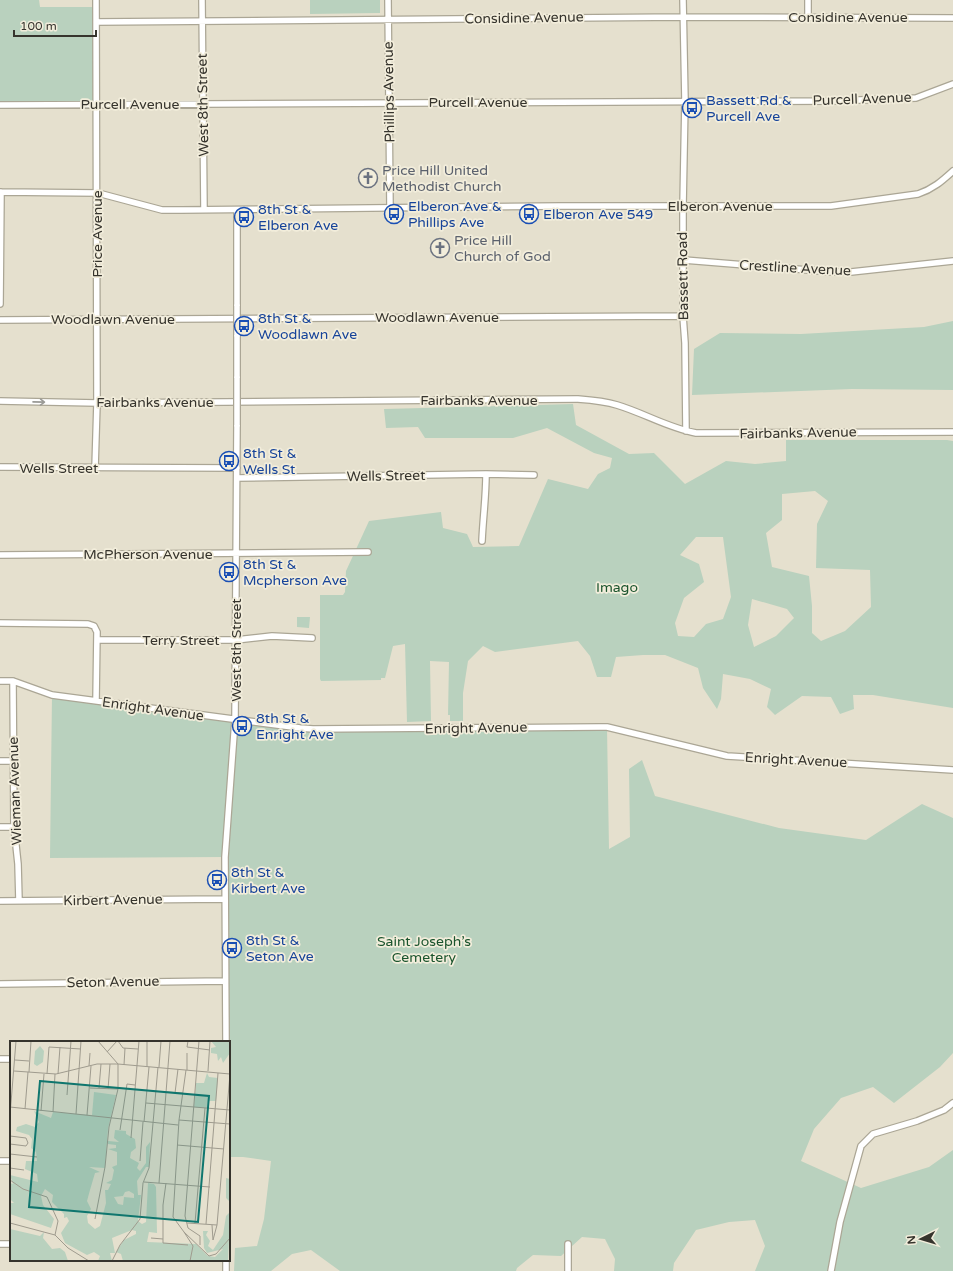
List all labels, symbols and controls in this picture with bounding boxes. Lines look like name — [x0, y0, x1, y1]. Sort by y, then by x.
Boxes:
street label: Considine Avenue — [464, 8, 584, 28]
street label: Considine Avenue — [788, 9, 908, 26]
scale bar — [14, 12, 96, 38]
text: 100 m — [20, 19, 57, 33]
street label: Phillips Avenue — [380, 41, 398, 143]
street label: West 8th Street — [194, 53, 212, 157]
street label: Purcell Avenue — [812, 89, 912, 109]
place label: Bassett Rd & Purcell Ave — [706, 92, 792, 125]
street label: Purcell Avenue — [428, 94, 528, 111]
street label: Purcell Avenue — [80, 96, 180, 113]
bus stop icon: Bassett Rd & Purcell Ave — [681, 97, 703, 119]
place label: Price Hill United Methodist Church — [382, 162, 501, 195]
church icon: Price Hill United Methodist Church — [357, 167, 379, 189]
street label: Price Avenue — [89, 190, 106, 278]
place label: Elberon Ave & Phillips Ave — [408, 198, 502, 231]
street label: Elberon Avenue — [667, 198, 773, 215]
place label: 8th St & Elberon Ave — [258, 201, 338, 234]
bus stop icon: Elberon Ave & Phillips Ave — [383, 203, 405, 225]
bus stop icon: Elberon Ave 549 — [518, 203, 540, 225]
bus stop icon: 8th St & Elberon Ave — [233, 206, 255, 228]
place label: Elberon Ave 549 — [543, 206, 653, 223]
place label: Price Hill Church of God — [454, 232, 551, 265]
street label: Bassett Road — [674, 232, 692, 320]
church icon: Price Hill Church of God — [429, 237, 451, 259]
street label: Crestline Avenue — [739, 257, 851, 279]
street label: Woodlawn Avenue — [375, 309, 499, 326]
place label: 8th St & Woodlawn Ave — [258, 310, 357, 343]
street label: Woodlawn Avenue — [51, 311, 175, 328]
bus stop icon: 8th St & Woodlawn Ave — [233, 315, 255, 337]
street label: Fairbanks Avenue — [420, 392, 538, 409]
street label: Fairbanks Avenue — [96, 394, 214, 411]
one-way arrow — [32, 398, 45, 406]
street label: Fairbanks Avenue — [739, 423, 857, 443]
place label: 8th St & Wells St — [243, 445, 297, 478]
bus stop icon: 8th St & Wells St — [218, 450, 240, 472]
street label: Wells Street — [20, 460, 99, 477]
street label: Wells Street — [346, 467, 426, 485]
street label: McPherson Avenue — [83, 546, 213, 563]
place label: 8th St & Mcpherson Ave — [243, 556, 347, 589]
bus stop icon: 8th St & Mcpherson Ave — [218, 561, 240, 583]
park label: Imago — [596, 579, 638, 596]
street label: West 8th Street — [228, 598, 245, 702]
street label: Terry Street — [142, 632, 220, 649]
street label: Enright Avenue — [101, 693, 205, 725]
place label: 8th St & Enright Ave — [256, 710, 334, 743]
bus stop icon: 8th St & Enright Ave — [231, 715, 253, 737]
street label: Enright Avenue — [425, 719, 527, 737]
street label: Wieman Avenue — [5, 736, 25, 845]
street label: Enright Avenue — [744, 749, 848, 771]
place label: 8th St & Kirbert Ave — [231, 864, 306, 897]
bus stop icon: 8th St & Kirbert Ave — [206, 869, 228, 891]
street label: Kirbert Avenue — [63, 891, 163, 909]
place label: 8th St & Seton Ave — [246, 932, 314, 965]
park label: Saint Joseph’s Cemetery — [377, 933, 471, 966]
bus stop icon: 8th St & Seton Ave — [221, 937, 243, 959]
street label: Seton Avenue — [67, 973, 160, 991]
inset map — [10, 1041, 230, 1261]
north arrow — [901, 1219, 941, 1259]
text: N — [905, 1235, 918, 1245]

